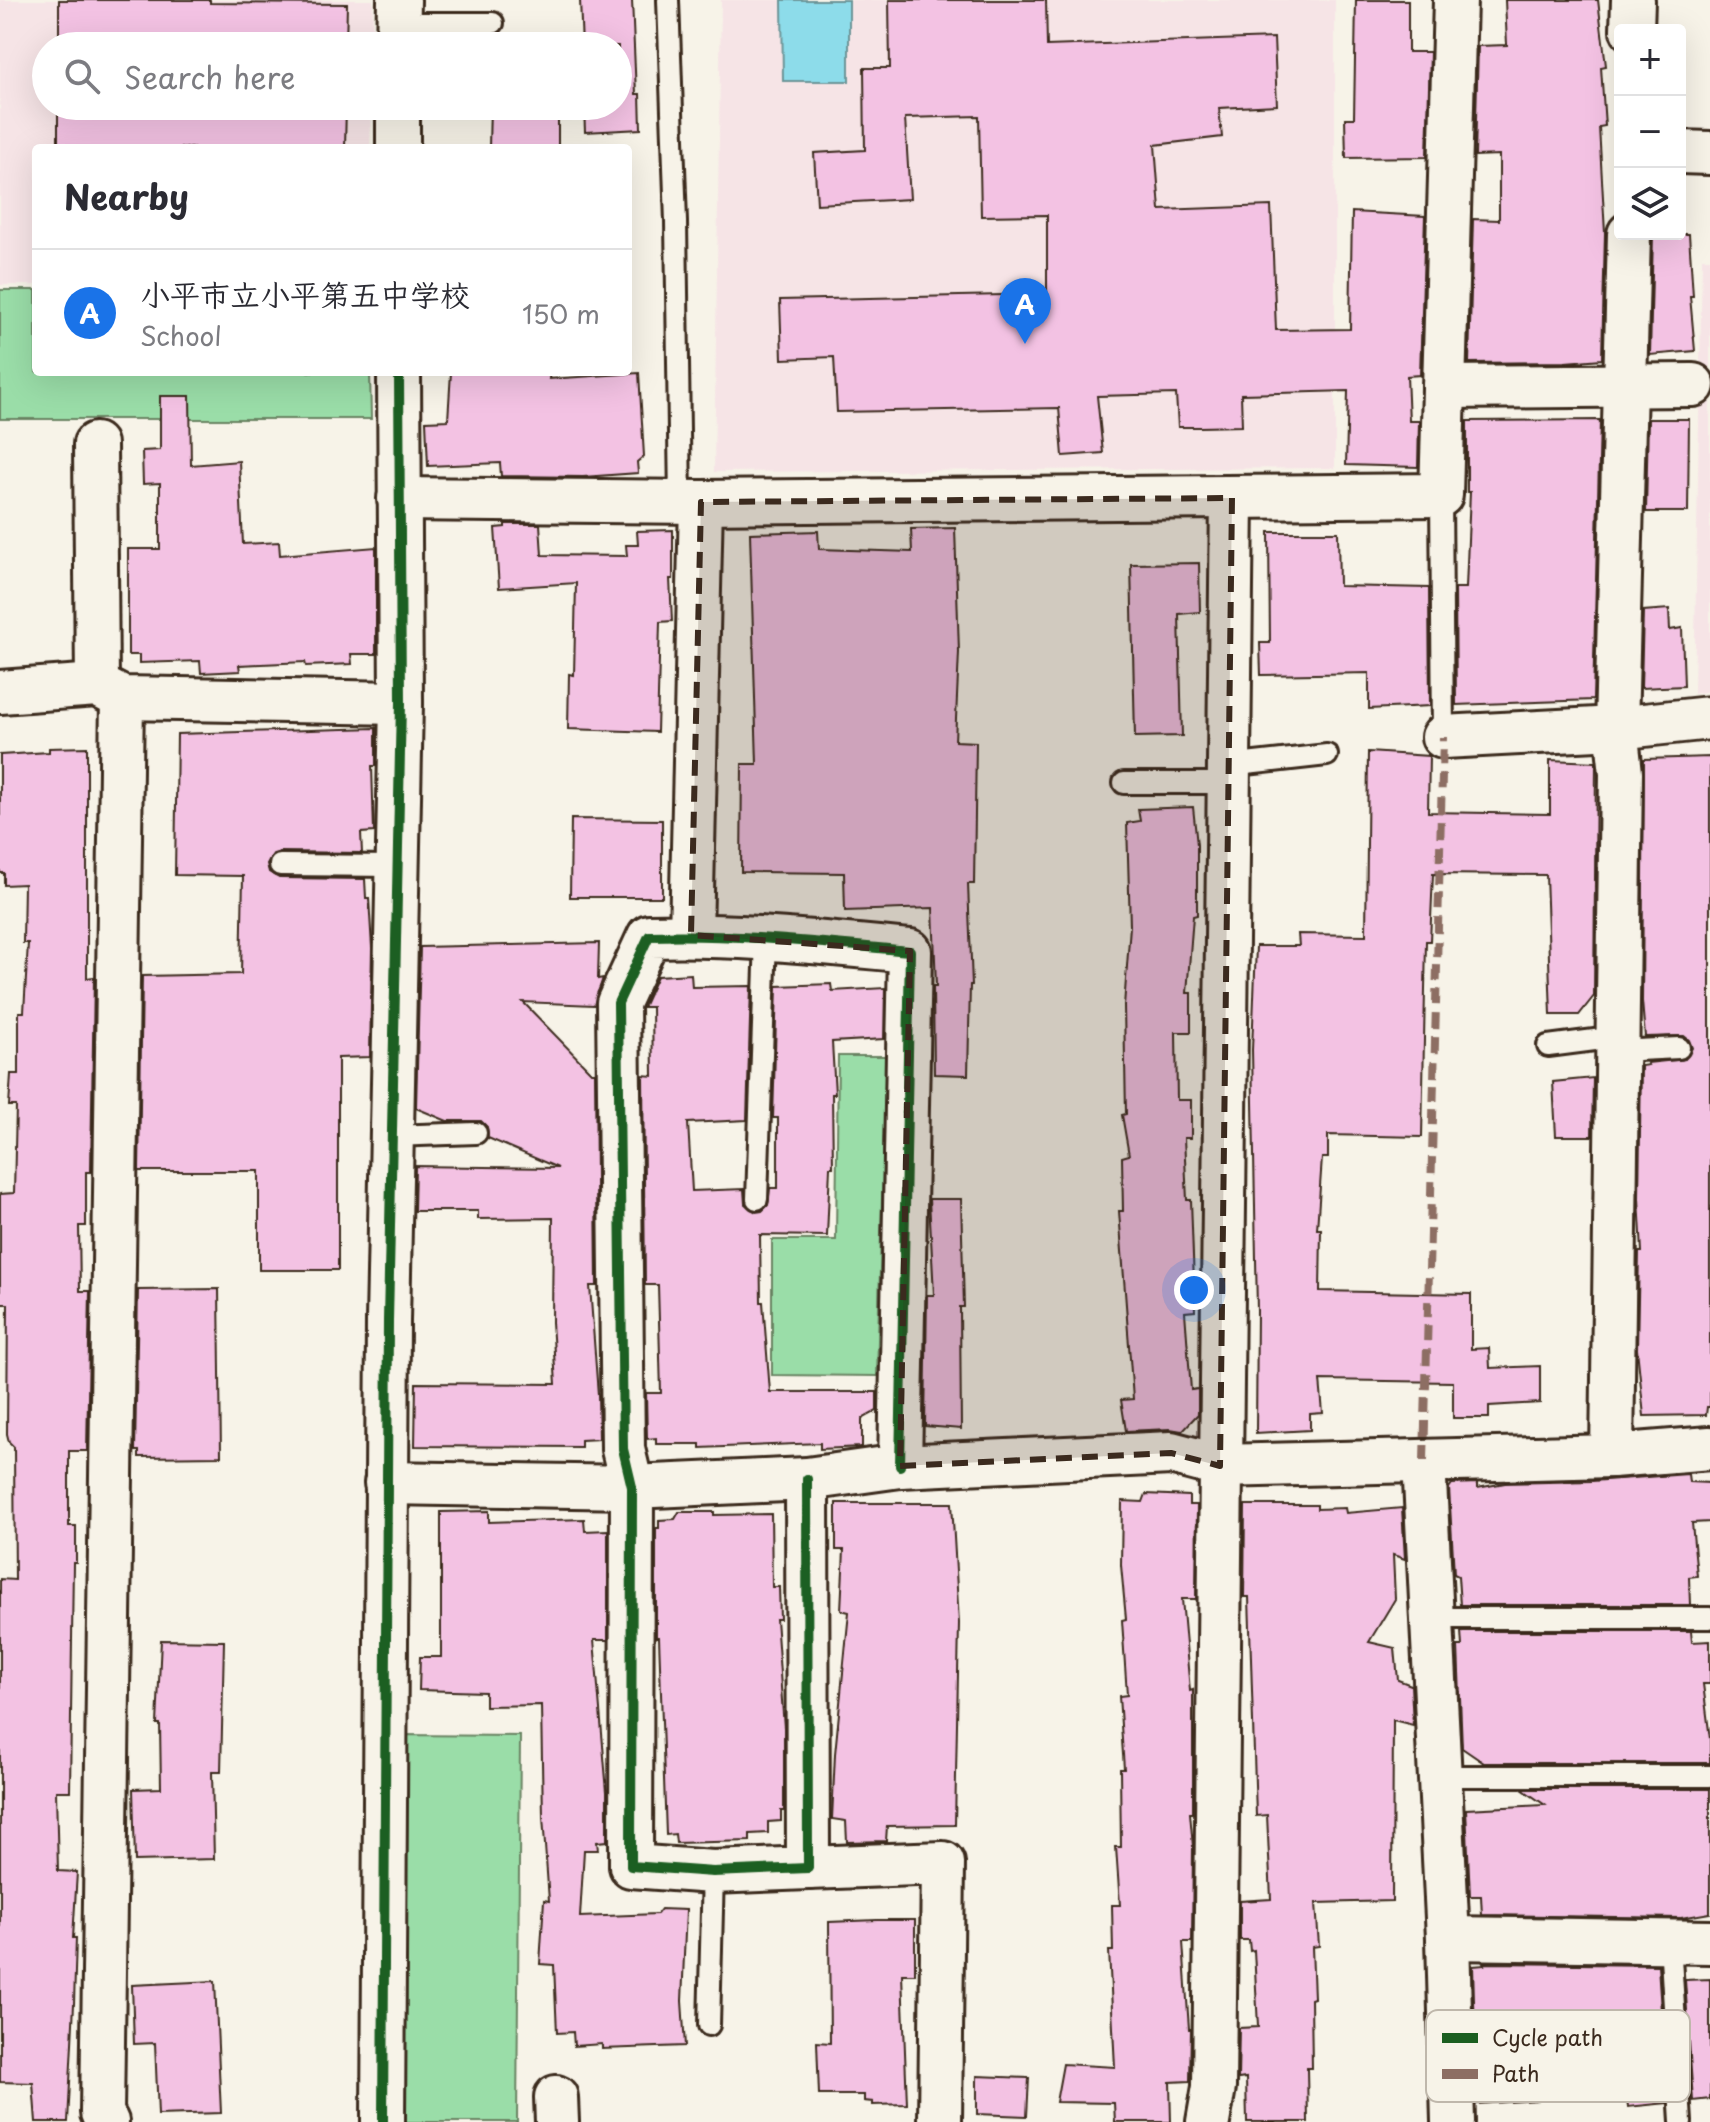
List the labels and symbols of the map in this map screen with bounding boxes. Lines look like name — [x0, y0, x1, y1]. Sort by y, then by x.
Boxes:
pin: A — [999, 278, 1051, 344]
your location — [1174, 1270, 1214, 1310]
legend — [1426, 2010, 1690, 2102]
text: Cycle path — [1492, 2020, 1603, 2053]
text: Path — [1492, 2056, 1540, 2089]

